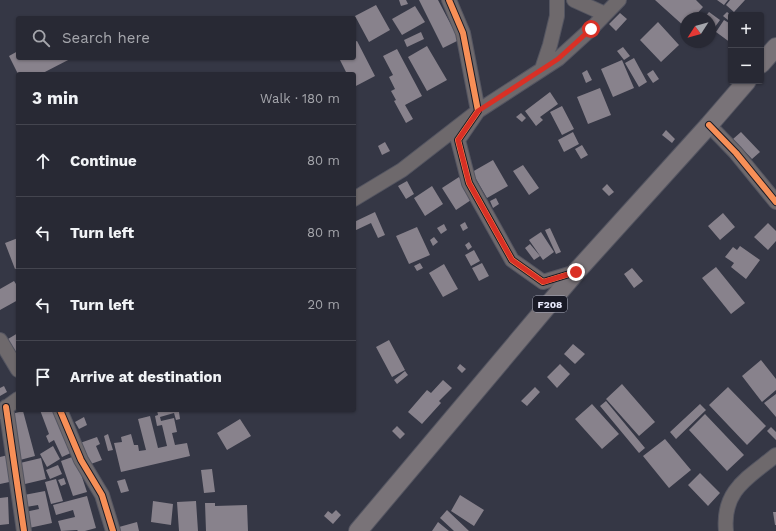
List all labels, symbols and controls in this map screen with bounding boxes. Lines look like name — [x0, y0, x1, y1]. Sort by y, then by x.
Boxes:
north arrow — [680, 12, 716, 48]
map controls — [728, 12, 764, 84]
button: + — [728, 12, 764, 48]
search box — [16, 16, 356, 60]
route start — [582, 20, 600, 38]
icon: search — [30, 27, 52, 49]
text: Search here — [62, 29, 150, 47]
button: − — [728, 48, 764, 84]
text: 3 min — [32, 88, 78, 108]
text: Walk · 180 m — [260, 91, 340, 106]
icon: ahead — [32, 150, 54, 172]
text: Continue — [70, 152, 137, 170]
text: 80 m — [307, 153, 340, 168]
icon: left — [32, 222, 54, 244]
text: Turn left — [70, 224, 134, 242]
text: 80 m — [307, 225, 340, 240]
route end — [567, 263, 585, 281]
icon: left — [32, 294, 54, 316]
text: Turn left — [70, 296, 134, 314]
road number: F208 — [533, 296, 567, 312]
text: 20 m — [308, 297, 340, 312]
icon: arrive — [32, 366, 54, 388]
text: Arrive at destination — [70, 368, 222, 386]

